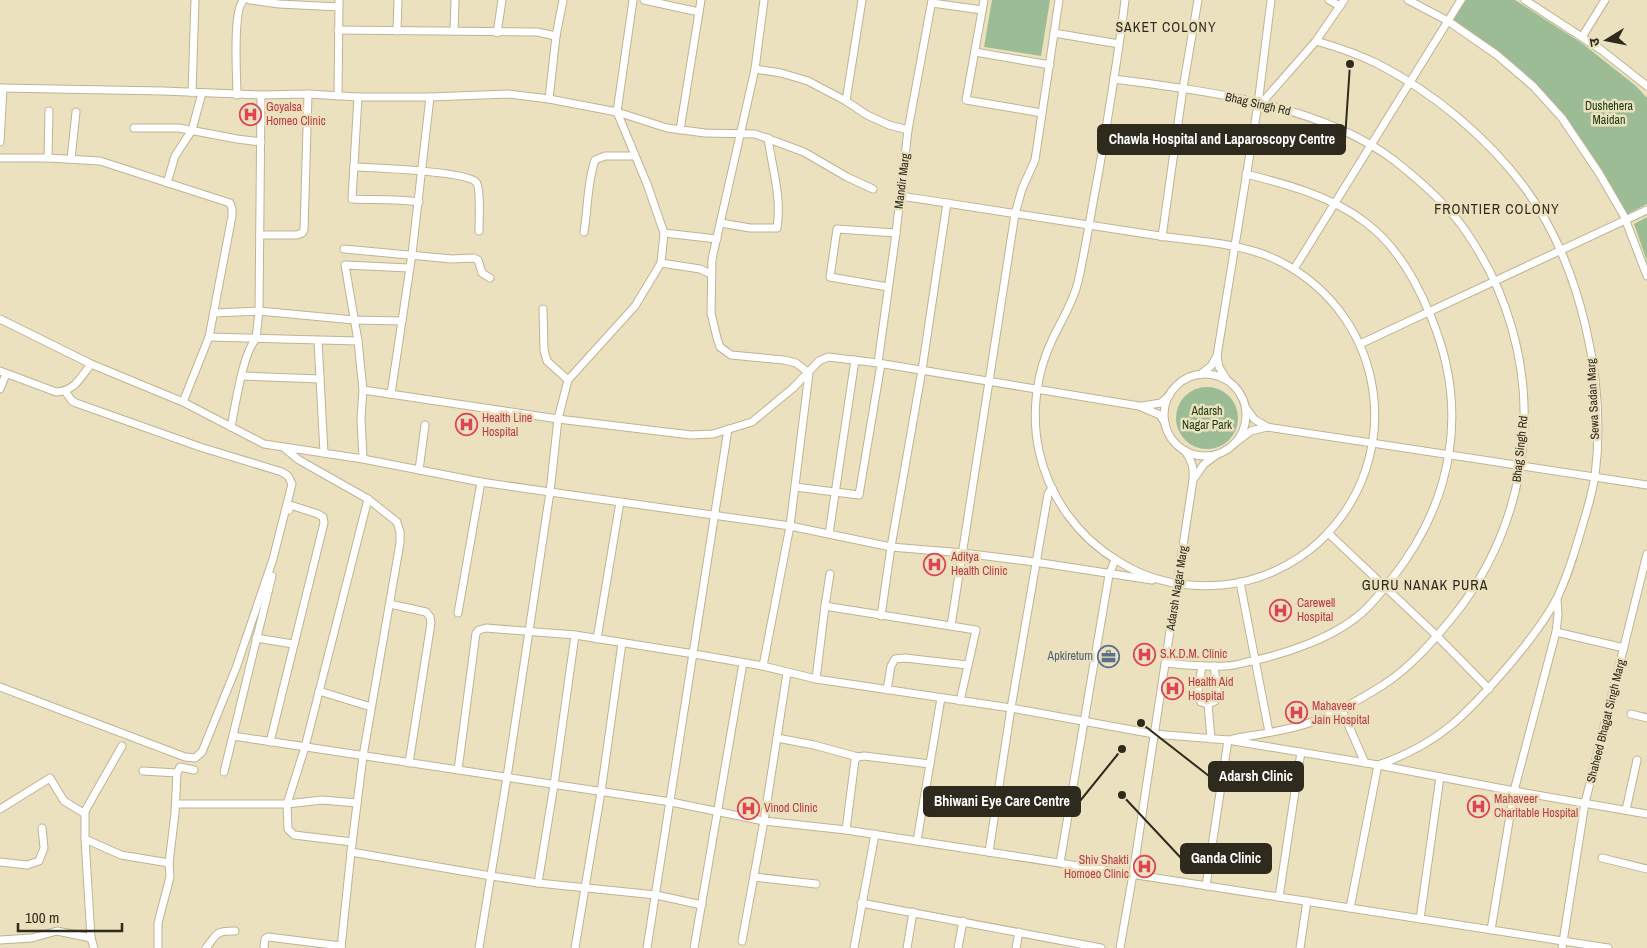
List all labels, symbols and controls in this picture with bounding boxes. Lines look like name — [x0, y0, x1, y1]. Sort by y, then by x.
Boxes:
north arrow — [1582, 15, 1632, 65]
district label: SAKET COLONY — [1115, 18, 1217, 36]
text: उ — [1584, 36, 1604, 48]
street label: Bhag Singh Rd — [1224, 89, 1292, 119]
park label: Dushehera Maidan — [1585, 98, 1634, 128]
place label: Goyalsa Homeo Clinic — [266, 99, 326, 129]
hospital icon: Goyalsa Homeo Clinic — [238, 102, 262, 126]
callout: Chawla Hospital and Laparoscopy Centre — [1098, 125, 1345, 154]
text: Chawla Hospital and Laparoscopy Centre — [1109, 130, 1335, 148]
street label: Mandir Marg — [891, 152, 913, 210]
district label: FRONTIER COLONY — [1434, 200, 1560, 218]
street label: Sewa Sadan Marg — [1583, 358, 1603, 440]
park label: Adarsh Nagar Park — [1182, 403, 1232, 433]
place label: Health Line Hospital — [482, 410, 532, 440]
hospital icon: Health Line Hospital — [454, 413, 478, 437]
street label: Bhag Singh Rd — [1509, 415, 1531, 483]
street label: Adarsh Nagar Marg — [1162, 544, 1192, 633]
place label: Aditya Health Clinic — [950, 549, 1007, 579]
hospital icon: Aditya Health Clinic — [923, 552, 947, 576]
district label: GURU NANAK PURA — [1362, 576, 1488, 594]
place label: Carewell Hospital — [1297, 595, 1335, 625]
hospital icon: Carewell Hospital — [1269, 598, 1293, 622]
hospital icon: S.K.D.M. Clinic — [1132, 642, 1156, 666]
office icon: Apkireturn — [1097, 644, 1121, 668]
place label: S.K.D.M. Clinic — [1160, 646, 1227, 662]
place label: Apkireturn — [1047, 648, 1093, 664]
street label: Shaheed Bhagat Singh Marg — [1583, 657, 1629, 785]
place label: Health Aid Hospital — [1188, 674, 1233, 704]
hospital icon: Health Aid Hospital — [1160, 677, 1184, 701]
place label: Mahaveer Jain Hospital — [1312, 698, 1369, 728]
hospital icon: Mahaveer Jain Hospital — [1284, 701, 1308, 725]
callout: Adarsh Clinic — [1209, 762, 1303, 791]
text: Adarsh Clinic — [1219, 767, 1293, 785]
callout: Bhiwani Eye Care Centre — [924, 787, 1080, 816]
place label: Mahaveer Charitable Hospital — [1494, 791, 1578, 821]
text: Bhiwani Eye Care Centre — [934, 792, 1070, 810]
hospital icon: Mahaveer Charitable Hospital — [1466, 794, 1490, 818]
hospital icon: Vinod Clinic — [736, 796, 760, 820]
place label: Vinod Clinic — [764, 800, 818, 816]
callout: Ganda Clinic — [1181, 844, 1271, 873]
text: Ganda Clinic — [1191, 849, 1261, 867]
place label: Shiv Shakti Homoeo Clinic — [1064, 852, 1129, 882]
hospital icon: Shiv Shakti Homoeo Clinic — [1133, 855, 1157, 879]
scale bar — [18, 900, 121, 932]
text: 100 m — [25, 907, 59, 928]

